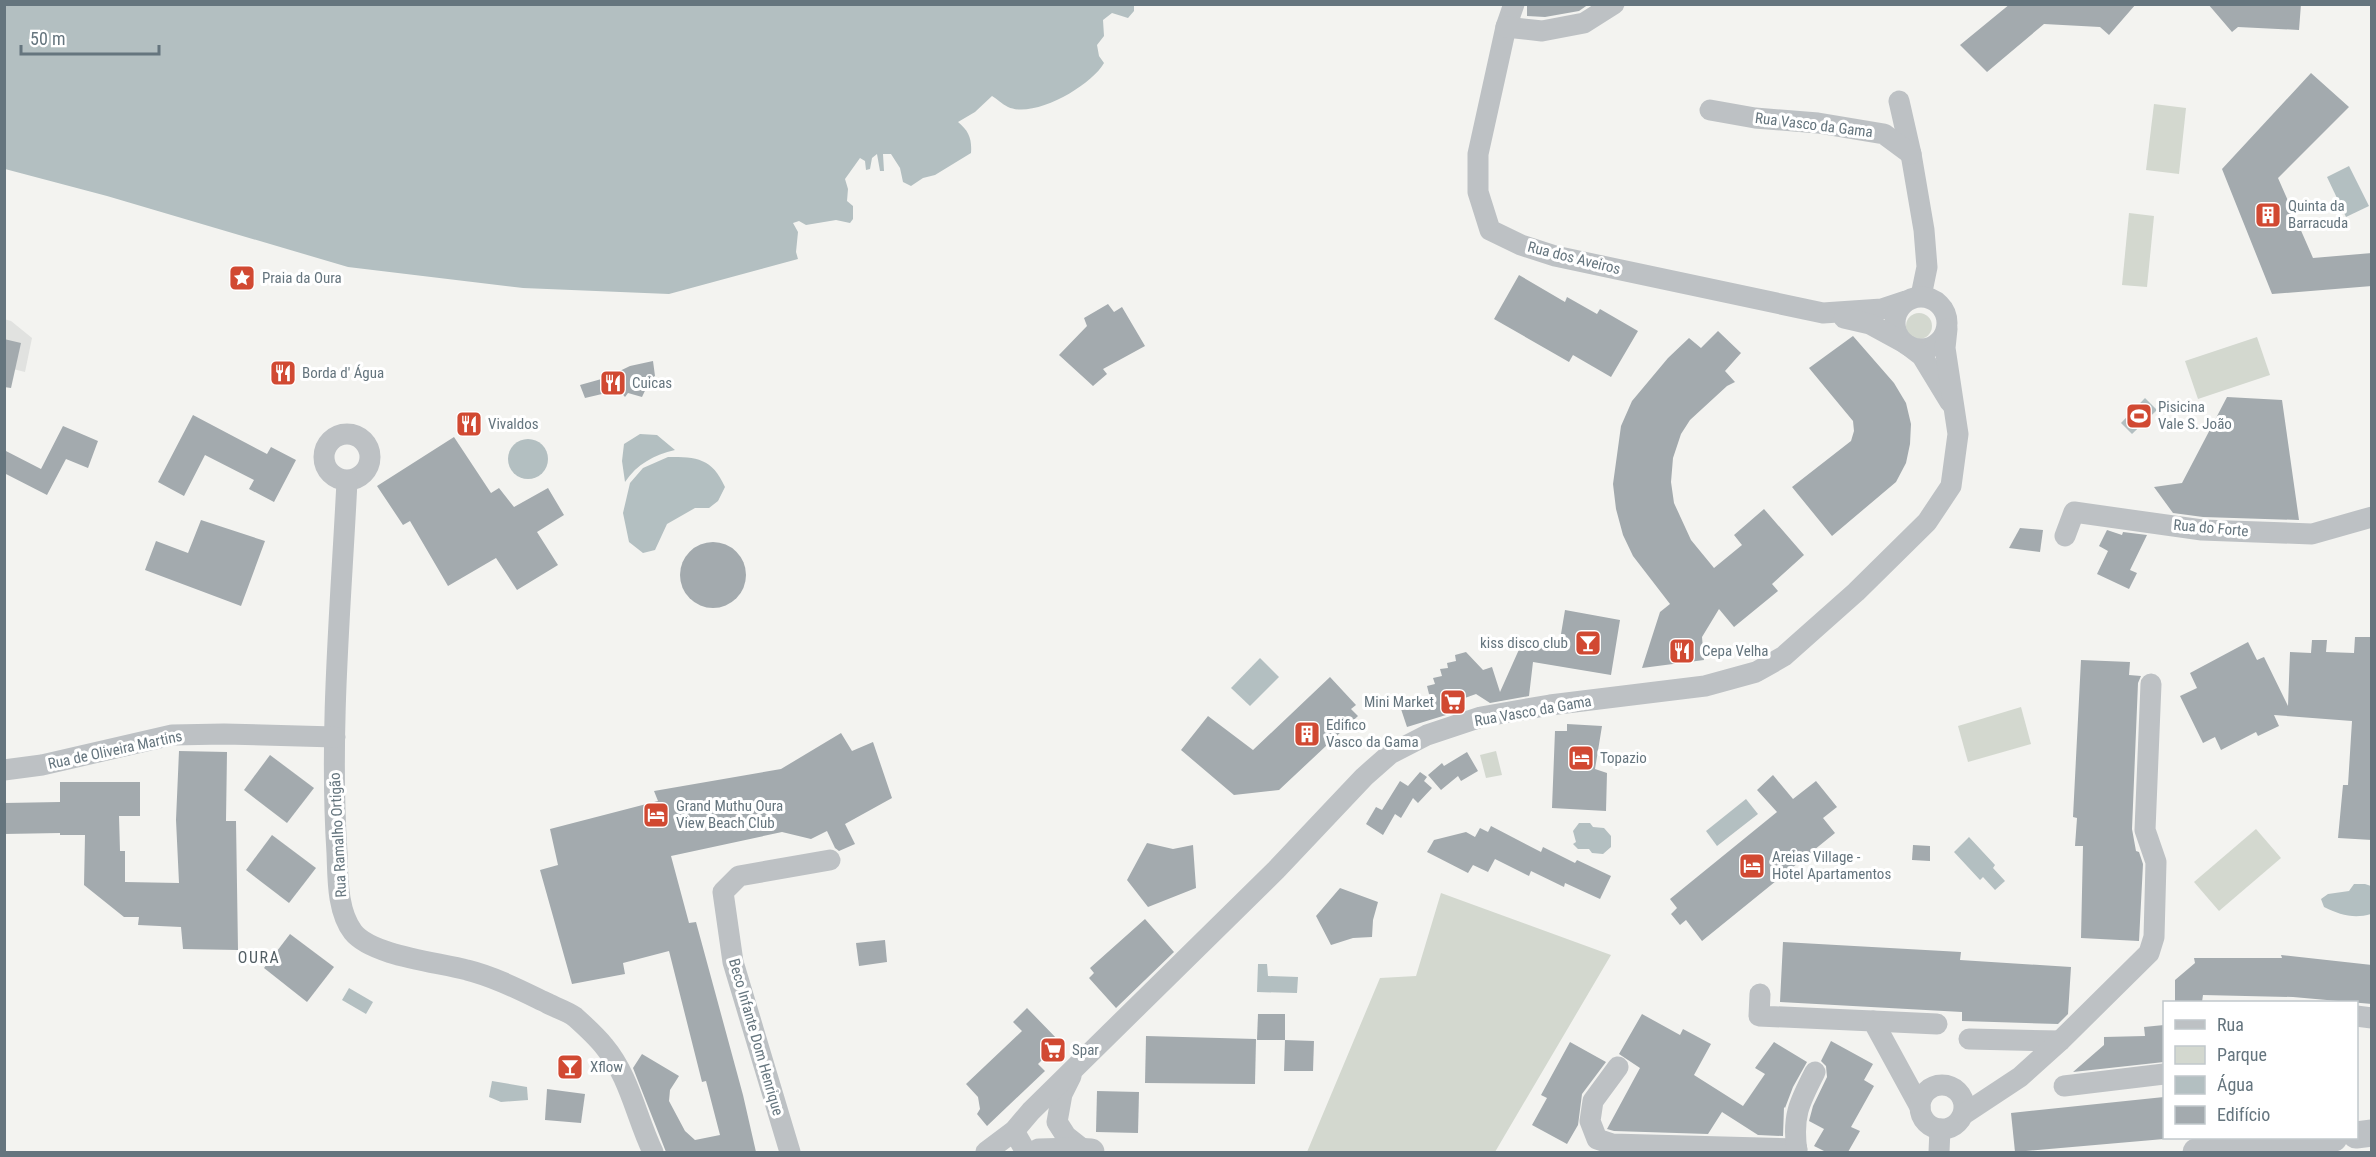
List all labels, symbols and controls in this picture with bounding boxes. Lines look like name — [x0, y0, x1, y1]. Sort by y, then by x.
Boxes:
scale bar — [21, 18, 159, 56]
text: 50 m — [30, 28, 65, 49]
street label: Rua Vasco da Gama — [1754, 109, 1874, 141]
place label: Quinta da Barracuda — [2288, 197, 2348, 232]
building icon: Quinta da Barracuda — [2253, 200, 2283, 230]
street label: Rua dos Aveiros — [1526, 238, 1622, 278]
place icon: Praia da Oura — [227, 263, 257, 293]
place label: Praia da Oura — [262, 269, 342, 287]
restaurant icon: Borda d' Água — [268, 358, 298, 388]
place label: Borda d' Água — [302, 364, 384, 382]
restaurant icon: Cuicas — [598, 368, 628, 398]
place label: Cuicas — [632, 374, 672, 392]
place label: Pisicina Vale S. João — [2158, 398, 2232, 433]
sports icon: Pisicina Vale S. João — [2124, 401, 2154, 431]
restaurant icon: Vivaldos — [454, 409, 484, 439]
place label: Vivaldos — [488, 415, 539, 433]
street label: Rua do Forte — [2173, 516, 2249, 540]
bar icon: kiss disco club — [1573, 628, 1603, 658]
place label: kiss disco club — [1480, 634, 1568, 652]
restaurant icon: Cepa Velha — [1667, 636, 1697, 666]
place label: Cepa Velha — [1702, 642, 1769, 660]
supermarket icon: Mini Market — [1438, 687, 1468, 717]
street label: Rua Vasco da Gama — [1473, 692, 1593, 730]
place label: Mini Market — [1364, 693, 1434, 711]
place label: Edifico Vasco da Gama — [1326, 716, 1419, 751]
building icon: Edifico Vasco da Gama — [1292, 719, 1322, 749]
street label: Rua de Oliveira Martins — [46, 727, 184, 773]
hotel icon: Topazio — [1566, 743, 1596, 773]
place label: Topazio — [1600, 749, 1647, 767]
street label: Rua Ramalho Ortigão — [326, 772, 350, 898]
place label: Grand Muthu Oura View Beach Club — [676, 797, 783, 832]
hotel icon: Grand Muthu Oura View Beach Club — [641, 800, 671, 830]
place label: Areias Village - Hotel Apartamentos — [1772, 848, 1891, 883]
hotel icon: Areias Village - Hotel Apartamentos — [1737, 851, 1767, 881]
district label: OURA — [238, 948, 280, 967]
street label: Beco Infante Dom Henrique — [725, 956, 787, 1118]
legend — [2163, 1001, 2358, 1139]
text: Rua — [2217, 1014, 2244, 1035]
supermarket icon: Spar — [1038, 1035, 1068, 1065]
place label: Spar — [1072, 1041, 1099, 1059]
text: Parque — [2217, 1044, 2267, 1065]
bar icon: Xflow — [555, 1052, 585, 1082]
place label: Xflow — [590, 1058, 623, 1076]
text: Água — [2217, 1074, 2254, 1095]
text: Edifício — [2217, 1104, 2270, 1125]

